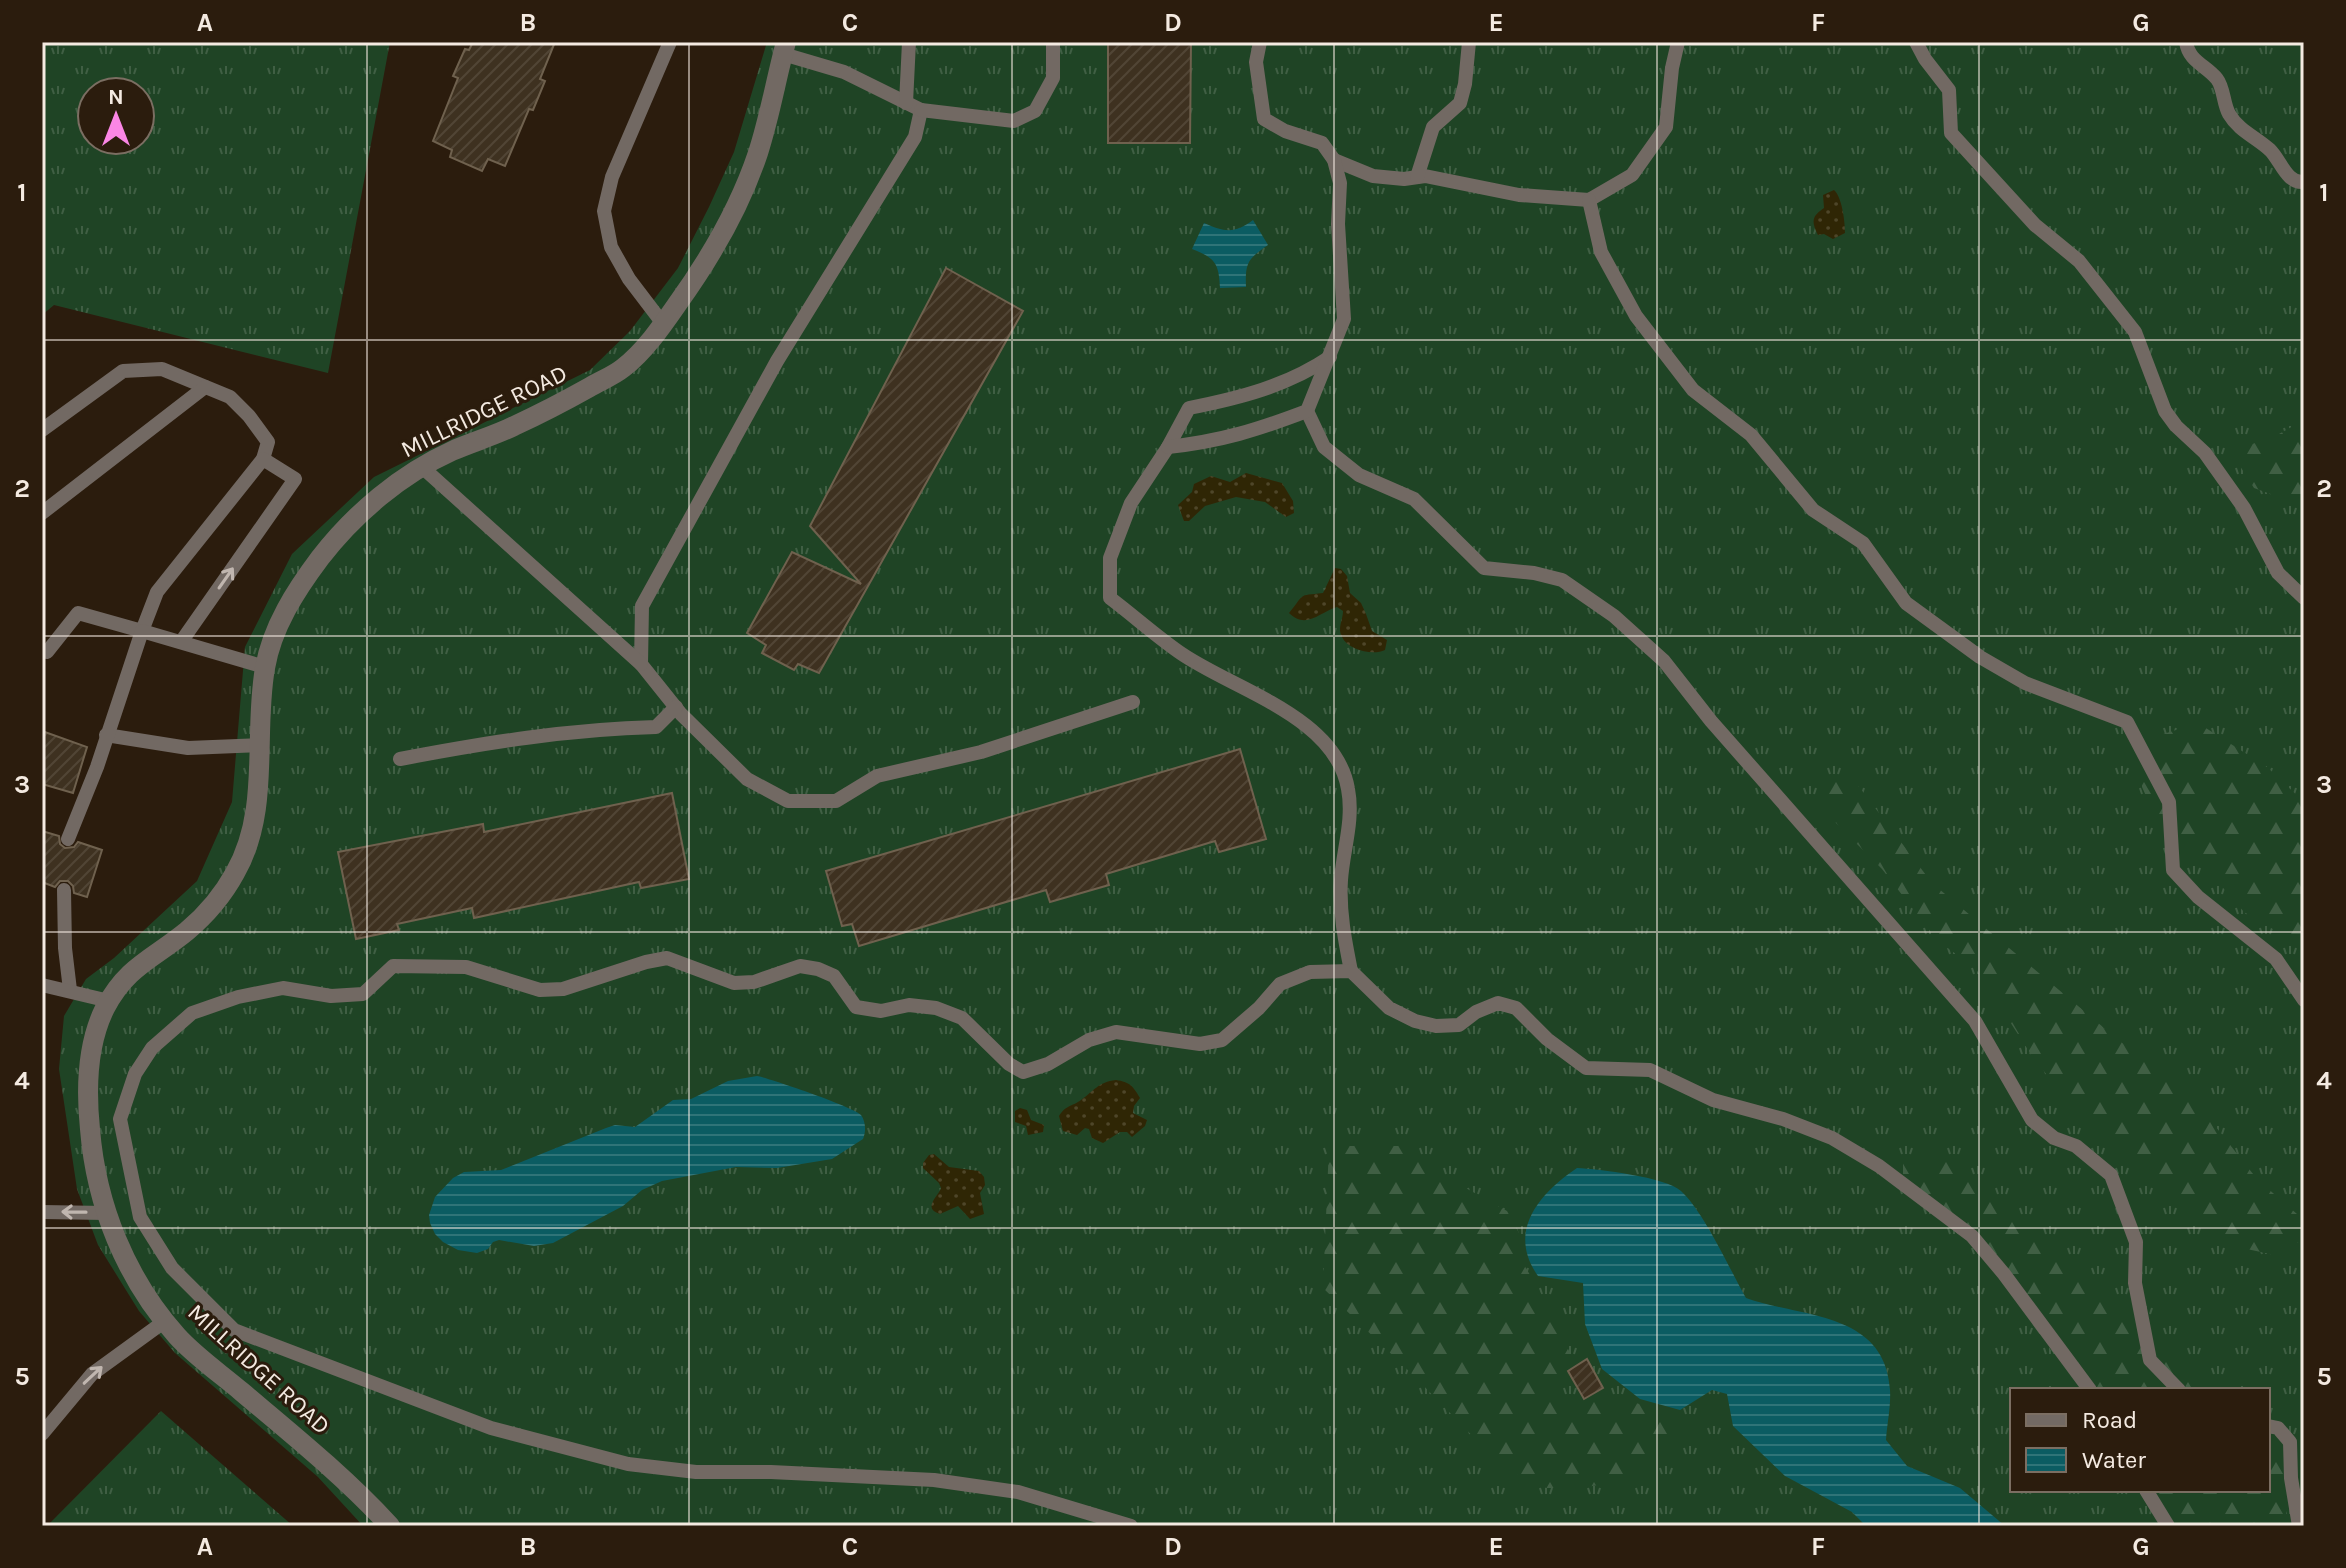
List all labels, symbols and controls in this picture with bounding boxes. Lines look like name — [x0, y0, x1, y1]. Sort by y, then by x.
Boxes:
text: A — [197, 7, 213, 38]
text: B — [520, 7, 536, 38]
text: C — [842, 7, 858, 38]
text: D — [1164, 7, 1182, 38]
text: E — [1488, 7, 1504, 38]
text: F — [1811, 7, 1825, 38]
text: G — [2132, 7, 2150, 38]
north arrow — [76, 76, 156, 156]
text: N — [108, 84, 124, 110]
text: 1 — [17, 177, 27, 208]
text: 1 — [2319, 177, 2329, 208]
street label: MILLRIDGE ROAD — [396, 359, 572, 463]
text: 2 — [14, 473, 30, 504]
text: 2 — [2316, 473, 2332, 504]
one-way arrow — [218, 568, 234, 590]
text: 3 — [14, 769, 30, 800]
text: 3 — [2316, 769, 2332, 800]
text: 4 — [14, 1065, 30, 1096]
text: 4 — [2316, 1065, 2332, 1096]
one-way arrow — [61, 1204, 88, 1220]
street label: MILLRIDGE ROAD — [182, 1298, 336, 1440]
text: 5 — [14, 1361, 30, 1392]
text: 5 — [2316, 1361, 2332, 1392]
one-way arrow — [83, 1366, 103, 1385]
legend — [2010, 1388, 2270, 1492]
text: Road — [2082, 1406, 2137, 1434]
text: Water — [2082, 1446, 2146, 1474]
text: A — [197, 1531, 213, 1562]
text: B — [520, 1531, 536, 1562]
text: C — [842, 1531, 858, 1562]
text: D — [1164, 1531, 1182, 1562]
text: E — [1488, 1531, 1504, 1562]
text: F — [1811, 1531, 1825, 1562]
text: G — [2132, 1531, 2150, 1562]

